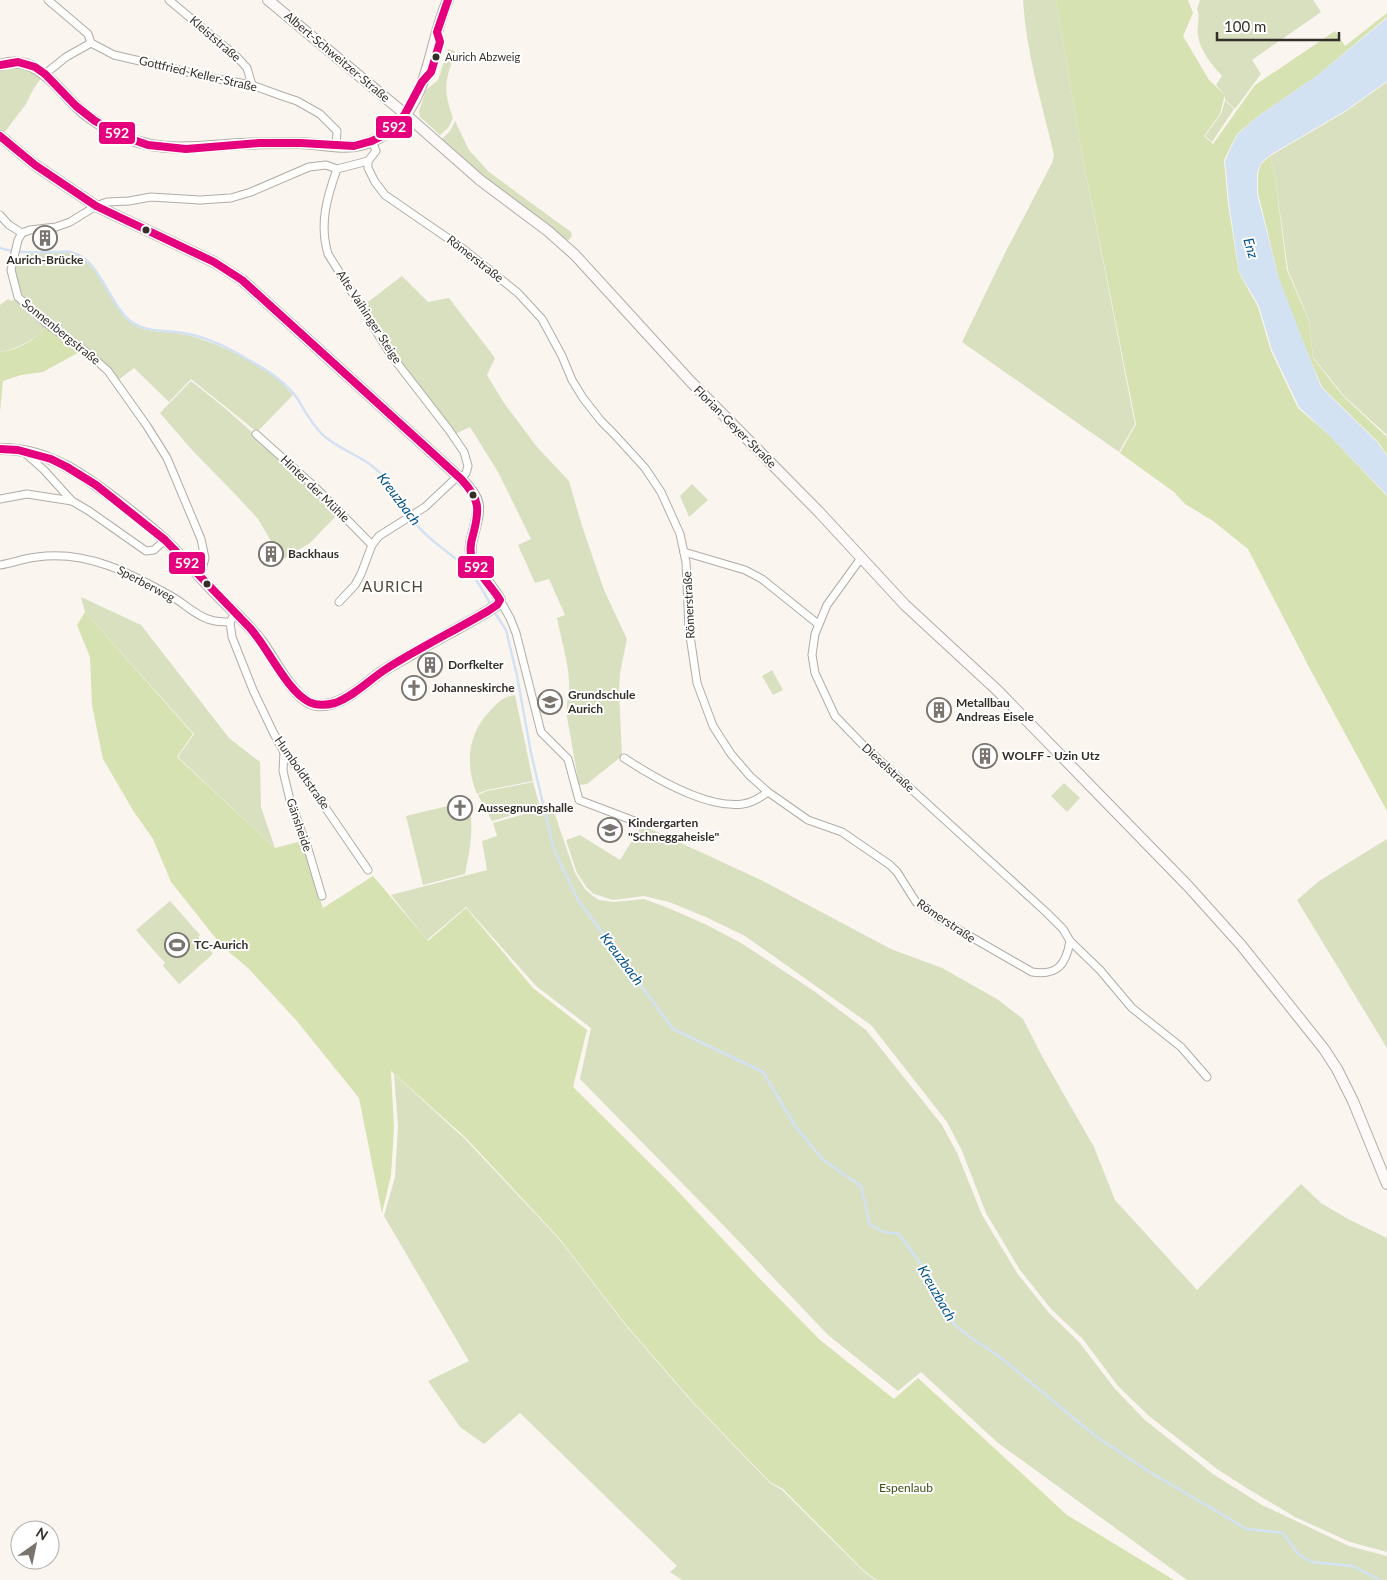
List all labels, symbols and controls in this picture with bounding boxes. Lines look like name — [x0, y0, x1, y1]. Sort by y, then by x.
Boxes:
street label: Albert-Schweitzer-Straße — [281, 8, 393, 105]
scale bar — [1217, 10, 1340, 42]
street label: Kleiststraße — [187, 12, 244, 65]
text: 100 m — [1224, 17, 1266, 35]
place label: Aurich Abzweig — [445, 50, 520, 63]
marker: Aurich Abzweig — [431, 52, 441, 62]
street label: Gottfried-Keller-Straße — [138, 53, 259, 94]
line badge: 592 — [375, 115, 413, 139]
text: 592 — [382, 118, 406, 135]
line badge: 592 — [98, 121, 136, 145]
text: 592 — [105, 124, 129, 141]
building icon: Aurich-Brücke — [32, 225, 58, 251]
unlabelled marker — [141, 225, 151, 235]
street label: Römerstraße — [444, 232, 507, 285]
water label: Enz — [1240, 236, 1263, 260]
place label: Aurich-Brücke — [6, 252, 84, 267]
street label: Alte Vaihinger Steige — [334, 267, 405, 366]
street label: Sonnenbergstraße — [19, 295, 103, 368]
street label: Florian-Geyer-Straße — [691, 382, 780, 471]
street label: Hinter der Mühle — [278, 452, 353, 525]
water label: Kreuzbach — [374, 469, 425, 528]
unlabelled marker — [468, 490, 478, 500]
building icon: Backhaus — [258, 541, 284, 567]
place label: Backhaus — [288, 546, 339, 561]
line badge: 592 — [168, 551, 206, 575]
text: 592 — [175, 554, 199, 571]
line badge: 592 — [457, 555, 495, 579]
text: 592 — [464, 558, 488, 575]
street label: Sperberweg — [115, 562, 178, 605]
street label: Römerstraße — [679, 571, 698, 639]
district label: AURICH — [362, 577, 424, 595]
unlabelled marker — [202, 579, 212, 589]
building icon: Dorfkelter — [417, 652, 443, 678]
place label: Dorfkelter — [448, 657, 504, 672]
church icon: Johanneskirche — [401, 675, 427, 701]
place label: Johanneskirche — [432, 680, 515, 695]
place label: Grundschule Aurich — [567, 687, 636, 716]
school or university icon: Grundschule Aurich — [537, 689, 563, 715]
place label: Metallbau Andreas Eisele — [955, 695, 1034, 724]
building icon: Metallbau Andreas Eisele — [926, 697, 952, 723]
street label: Humboldtstraße — [272, 733, 333, 812]
street label: Dieselstraße — [859, 740, 918, 795]
building icon: WOLFF - Uzin Utz — [972, 743, 998, 769]
place label: WOLFF - Uzin Utz — [1002, 748, 1100, 763]
church icon: Aussegnungshalle — [447, 795, 473, 821]
street label: Gänsheide — [283, 796, 316, 854]
place label: Aussegnungshalle — [477, 800, 574, 815]
place label: Kindergarten "Schneggaheisle" — [628, 815, 719, 844]
school or university icon: Kindergarten "Schneggaheisle" — [597, 817, 623, 843]
street label: Römerstraße — [914, 895, 978, 946]
water label: Kreuzbach — [597, 929, 648, 988]
sports icon: TC-Aurich — [164, 932, 190, 958]
place label: TC-Aurich — [194, 937, 249, 952]
water label: Kreuzbach — [915, 1262, 960, 1324]
park label: Espenlaub — [879, 1480, 933, 1495]
north arrow — [10, 1520, 60, 1570]
text: N — [33, 1524, 52, 1544]

